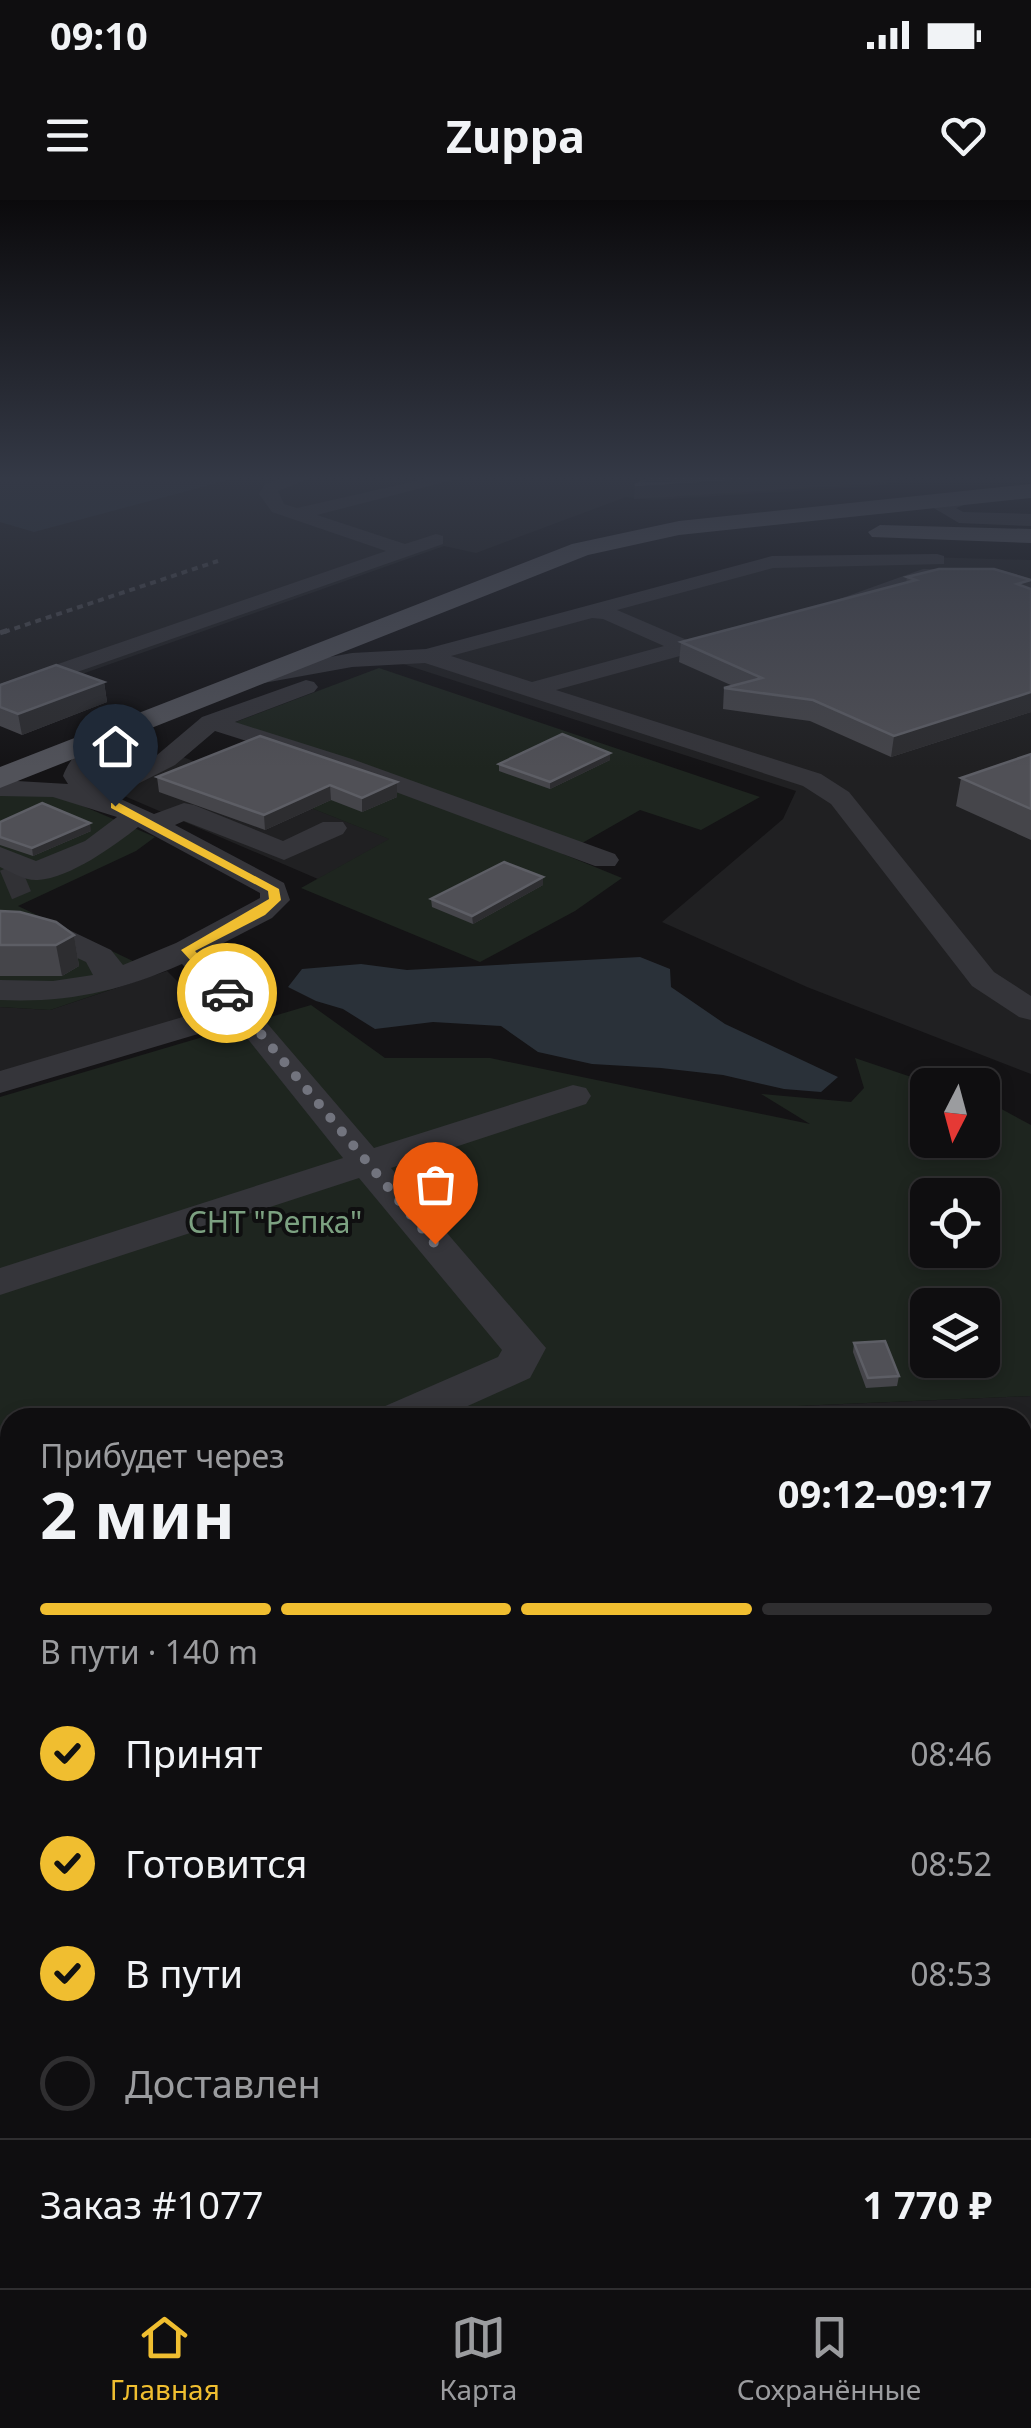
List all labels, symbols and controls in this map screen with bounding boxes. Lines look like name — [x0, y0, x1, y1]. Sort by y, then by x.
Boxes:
text: 09:10 — [50, 9, 148, 61]
text: Zuppa — [446, 105, 585, 166]
icon: menu — [40, 108, 95, 163]
icon: heart — [936, 108, 991, 163]
pin — [73, 704, 158, 807]
icon: home — [88, 719, 143, 774]
courier — [177, 943, 277, 1043]
icon: car — [200, 966, 255, 1021]
north arrow — [910, 1068, 1000, 1158]
map controls — [910, 1068, 1000, 1378]
pin — [393, 1142, 478, 1245]
icon: bag — [408, 1157, 463, 1212]
button: locate — [910, 1178, 1000, 1268]
park label: СНТ "Репка" — [188, 1201, 362, 1242]
button: layers — [910, 1288, 1000, 1378]
text: Прибудет через — [40, 1434, 285, 1477]
text: 09:12–09:17 — [778, 1467, 992, 1519]
text: 2 мин — [40, 1470, 235, 1558]
text: В пути · 140 m — [40, 1630, 258, 1673]
icon: check — [40, 1726, 95, 1781]
text: Принят — [125, 1727, 262, 1779]
text: 08:46 — [910, 1732, 992, 1775]
icon: check — [40, 1836, 95, 1891]
text: Готовится — [125, 1837, 307, 1889]
text: 08:52 — [910, 1842, 992, 1885]
icon: check — [40, 1946, 95, 2001]
text: В пути — [125, 1947, 243, 1999]
text: 08:53 — [910, 1952, 992, 1995]
text: Доставлен — [125, 2057, 321, 2109]
text: Заказ #1077 — [40, 2178, 264, 2230]
text: 1 770 ₽ — [862, 2178, 992, 2230]
tab: Главная — [110, 2310, 220, 2408]
tab: Карта — [439, 2310, 517, 2408]
tab: Сохранённые — [737, 2310, 921, 2408]

